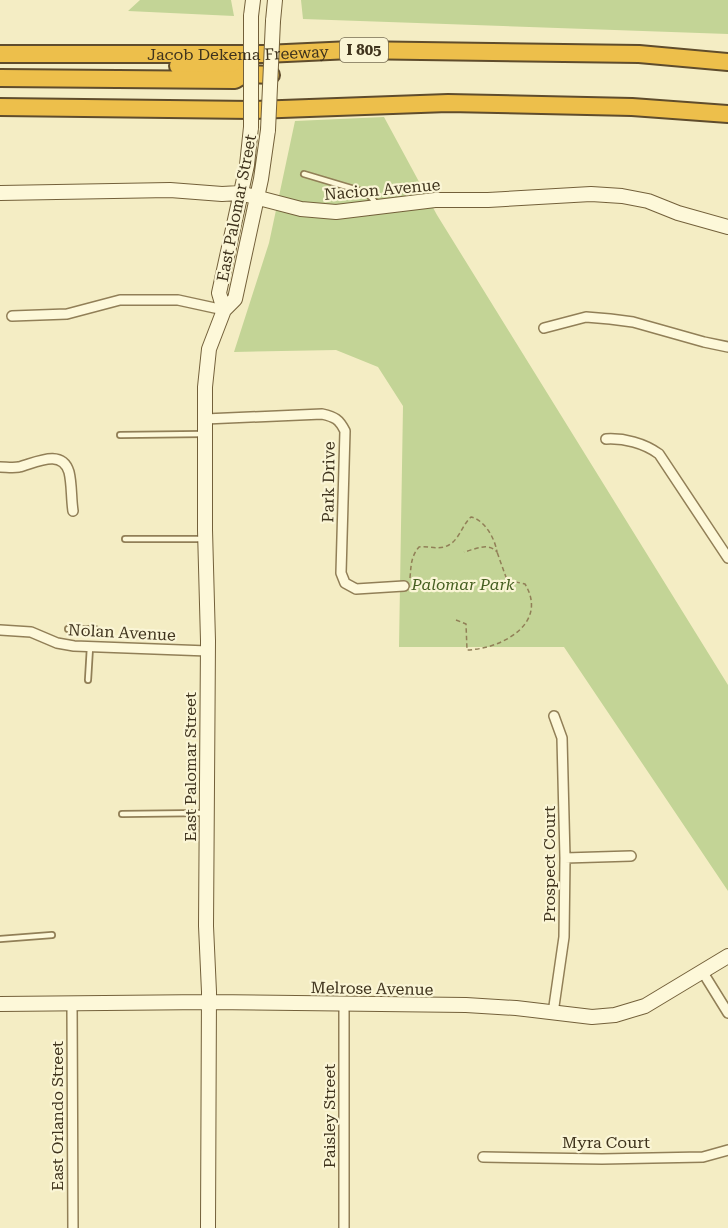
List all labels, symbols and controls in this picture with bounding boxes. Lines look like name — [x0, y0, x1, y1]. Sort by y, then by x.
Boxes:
road number: I 805 — [340, 38, 388, 62]
street label: Jacob Dekema Freeway — [147, 42, 330, 64]
street label: East Palomar Street — [213, 133, 260, 283]
street label: Nacion Avenue — [323, 175, 441, 204]
street label: Park Drive — [318, 441, 339, 523]
park label: Palomar Park — [411, 575, 515, 594]
street label: Nolan Avenue — [68, 620, 177, 645]
street label: East Palomar Street — [181, 692, 200, 842]
street label: Prospect Court — [540, 806, 559, 922]
street label: Melrose Avenue — [311, 978, 434, 999]
street label: East Orlando Street — [48, 1041, 67, 1191]
street label: Paisley Street — [320, 1064, 339, 1168]
street label: Myra Court — [562, 1133, 650, 1152]

